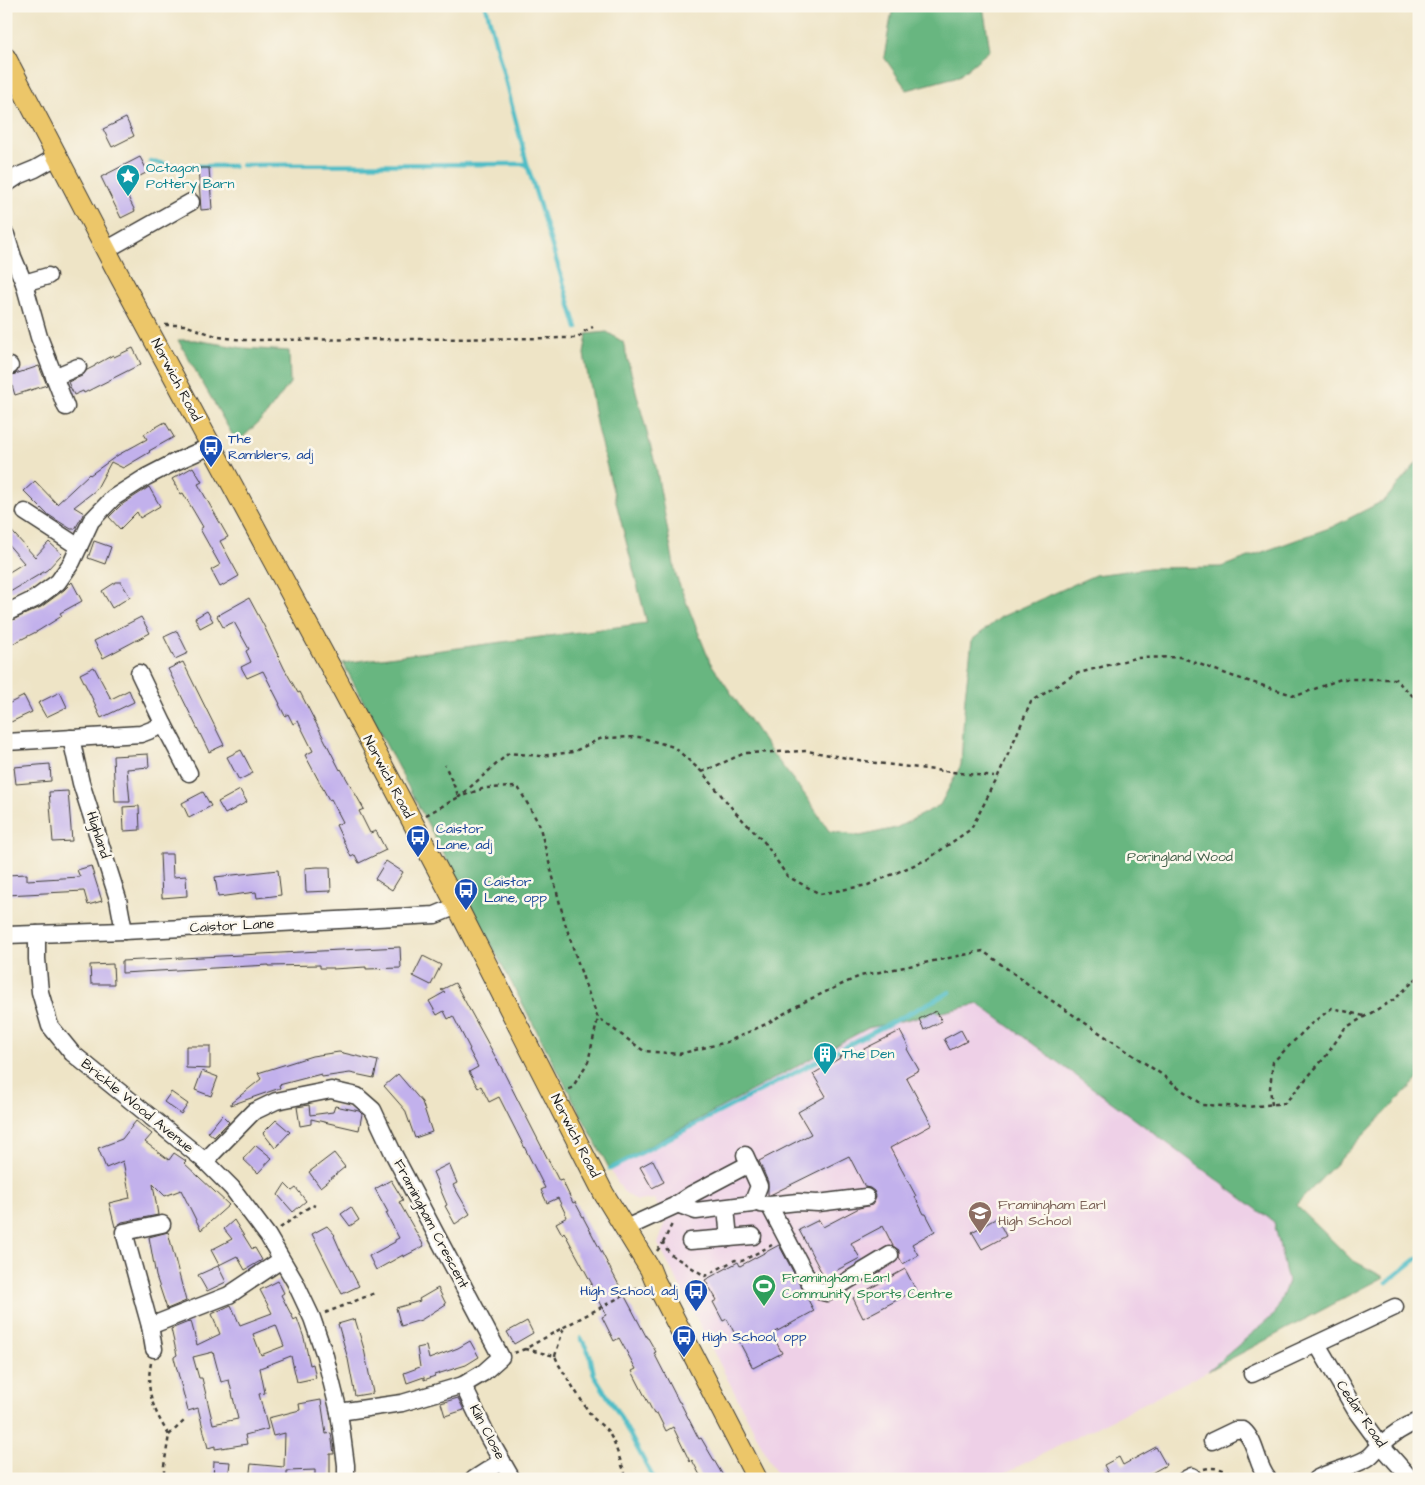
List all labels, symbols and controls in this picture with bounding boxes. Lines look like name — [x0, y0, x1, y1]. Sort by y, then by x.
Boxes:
place label: Octagon Pottery Barn — [146, 158, 235, 194]
place icon: Octagon Pottery Barn — [115, 163, 141, 197]
street label: Norwich Road — [146, 335, 206, 425]
place label: The Ramblers, adj — [228, 429, 314, 465]
bus stop icon: The Ramblers, adj — [198, 434, 224, 468]
street label: Norwich Road — [358, 732, 418, 822]
street label: Highland — [81, 809, 115, 861]
place label: Caistor Lane, adj — [436, 819, 493, 855]
bus stop icon: Caistor Lane, adj — [405, 824, 431, 858]
park label: Poringland Wood — [1127, 847, 1233, 867]
place label: Caistor Lane, opp — [484, 872, 547, 908]
bus stop icon: Caistor Lane, opp — [453, 877, 479, 911]
street label: Caistor Lane — [189, 914, 275, 938]
building icon: The Den — [812, 1041, 838, 1075]
place label: The Den — [842, 1044, 895, 1064]
street label: Brickle Wood Avenue — [76, 1054, 198, 1158]
street label: Norwich Road — [545, 1091, 605, 1181]
street label: Framingham Crescent — [388, 1156, 474, 1292]
place label: Framingham Earl High School — [998, 1195, 1106, 1231]
school or university icon: Framingham Earl High School — [967, 1200, 993, 1234]
place label: Framingham Earl Community Sports Centre — [782, 1268, 953, 1304]
sports icon: Framingham Earl Community Sports Centre — [751, 1273, 777, 1307]
bus stop icon: High School, adj — [683, 1278, 709, 1312]
place label: High School, adj — [580, 1281, 679, 1301]
bus stop icon: High School, opp — [671, 1324, 697, 1358]
place label: High School, opp — [702, 1327, 807, 1347]
street label: Cedar Road — [1331, 1376, 1391, 1452]
street label: Kiln Close — [464, 1401, 510, 1464]

